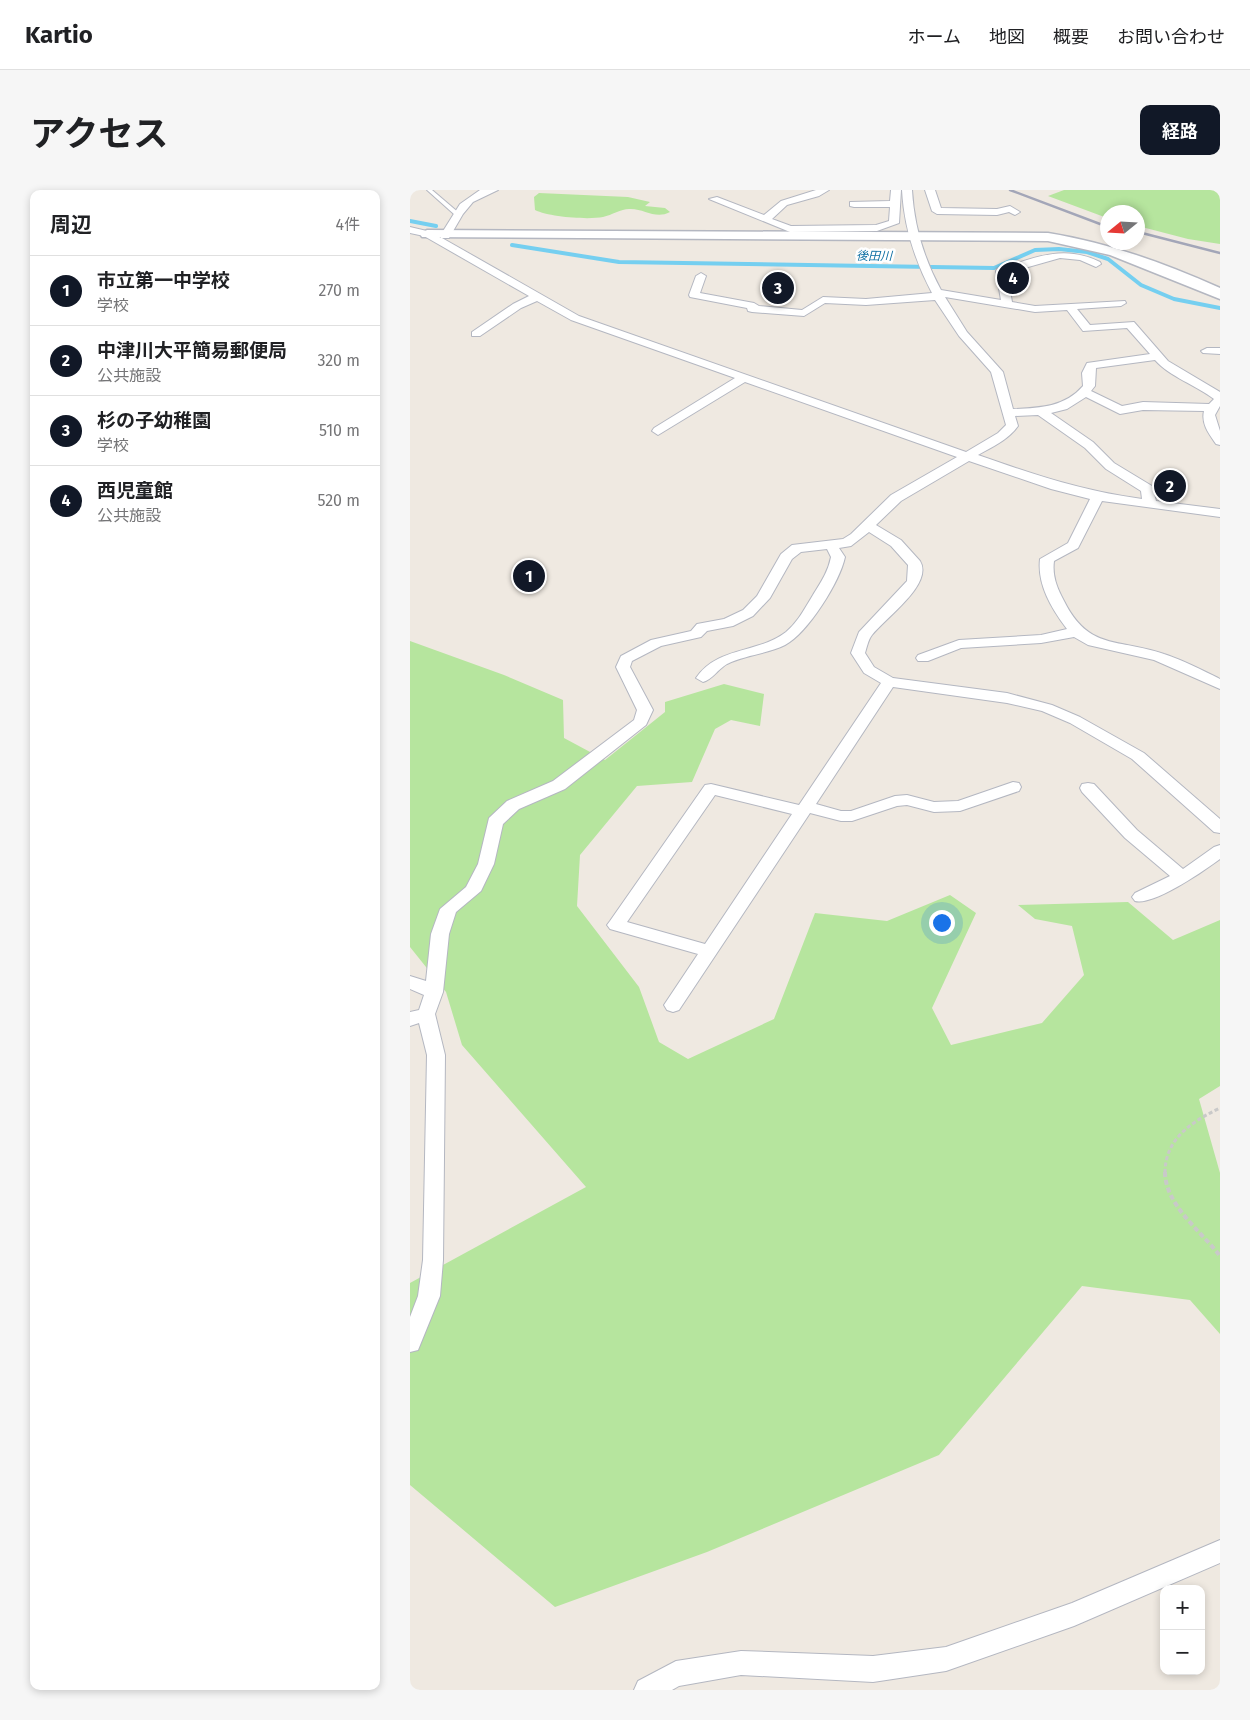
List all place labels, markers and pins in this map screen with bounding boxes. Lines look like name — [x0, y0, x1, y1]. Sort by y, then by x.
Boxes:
pin: 4 — [997, 259, 1029, 297]
pin: 3 — [762, 269, 794, 307]
pin: 2 — [1154, 467, 1186, 505]
pin: 1 — [513, 557, 545, 595]

